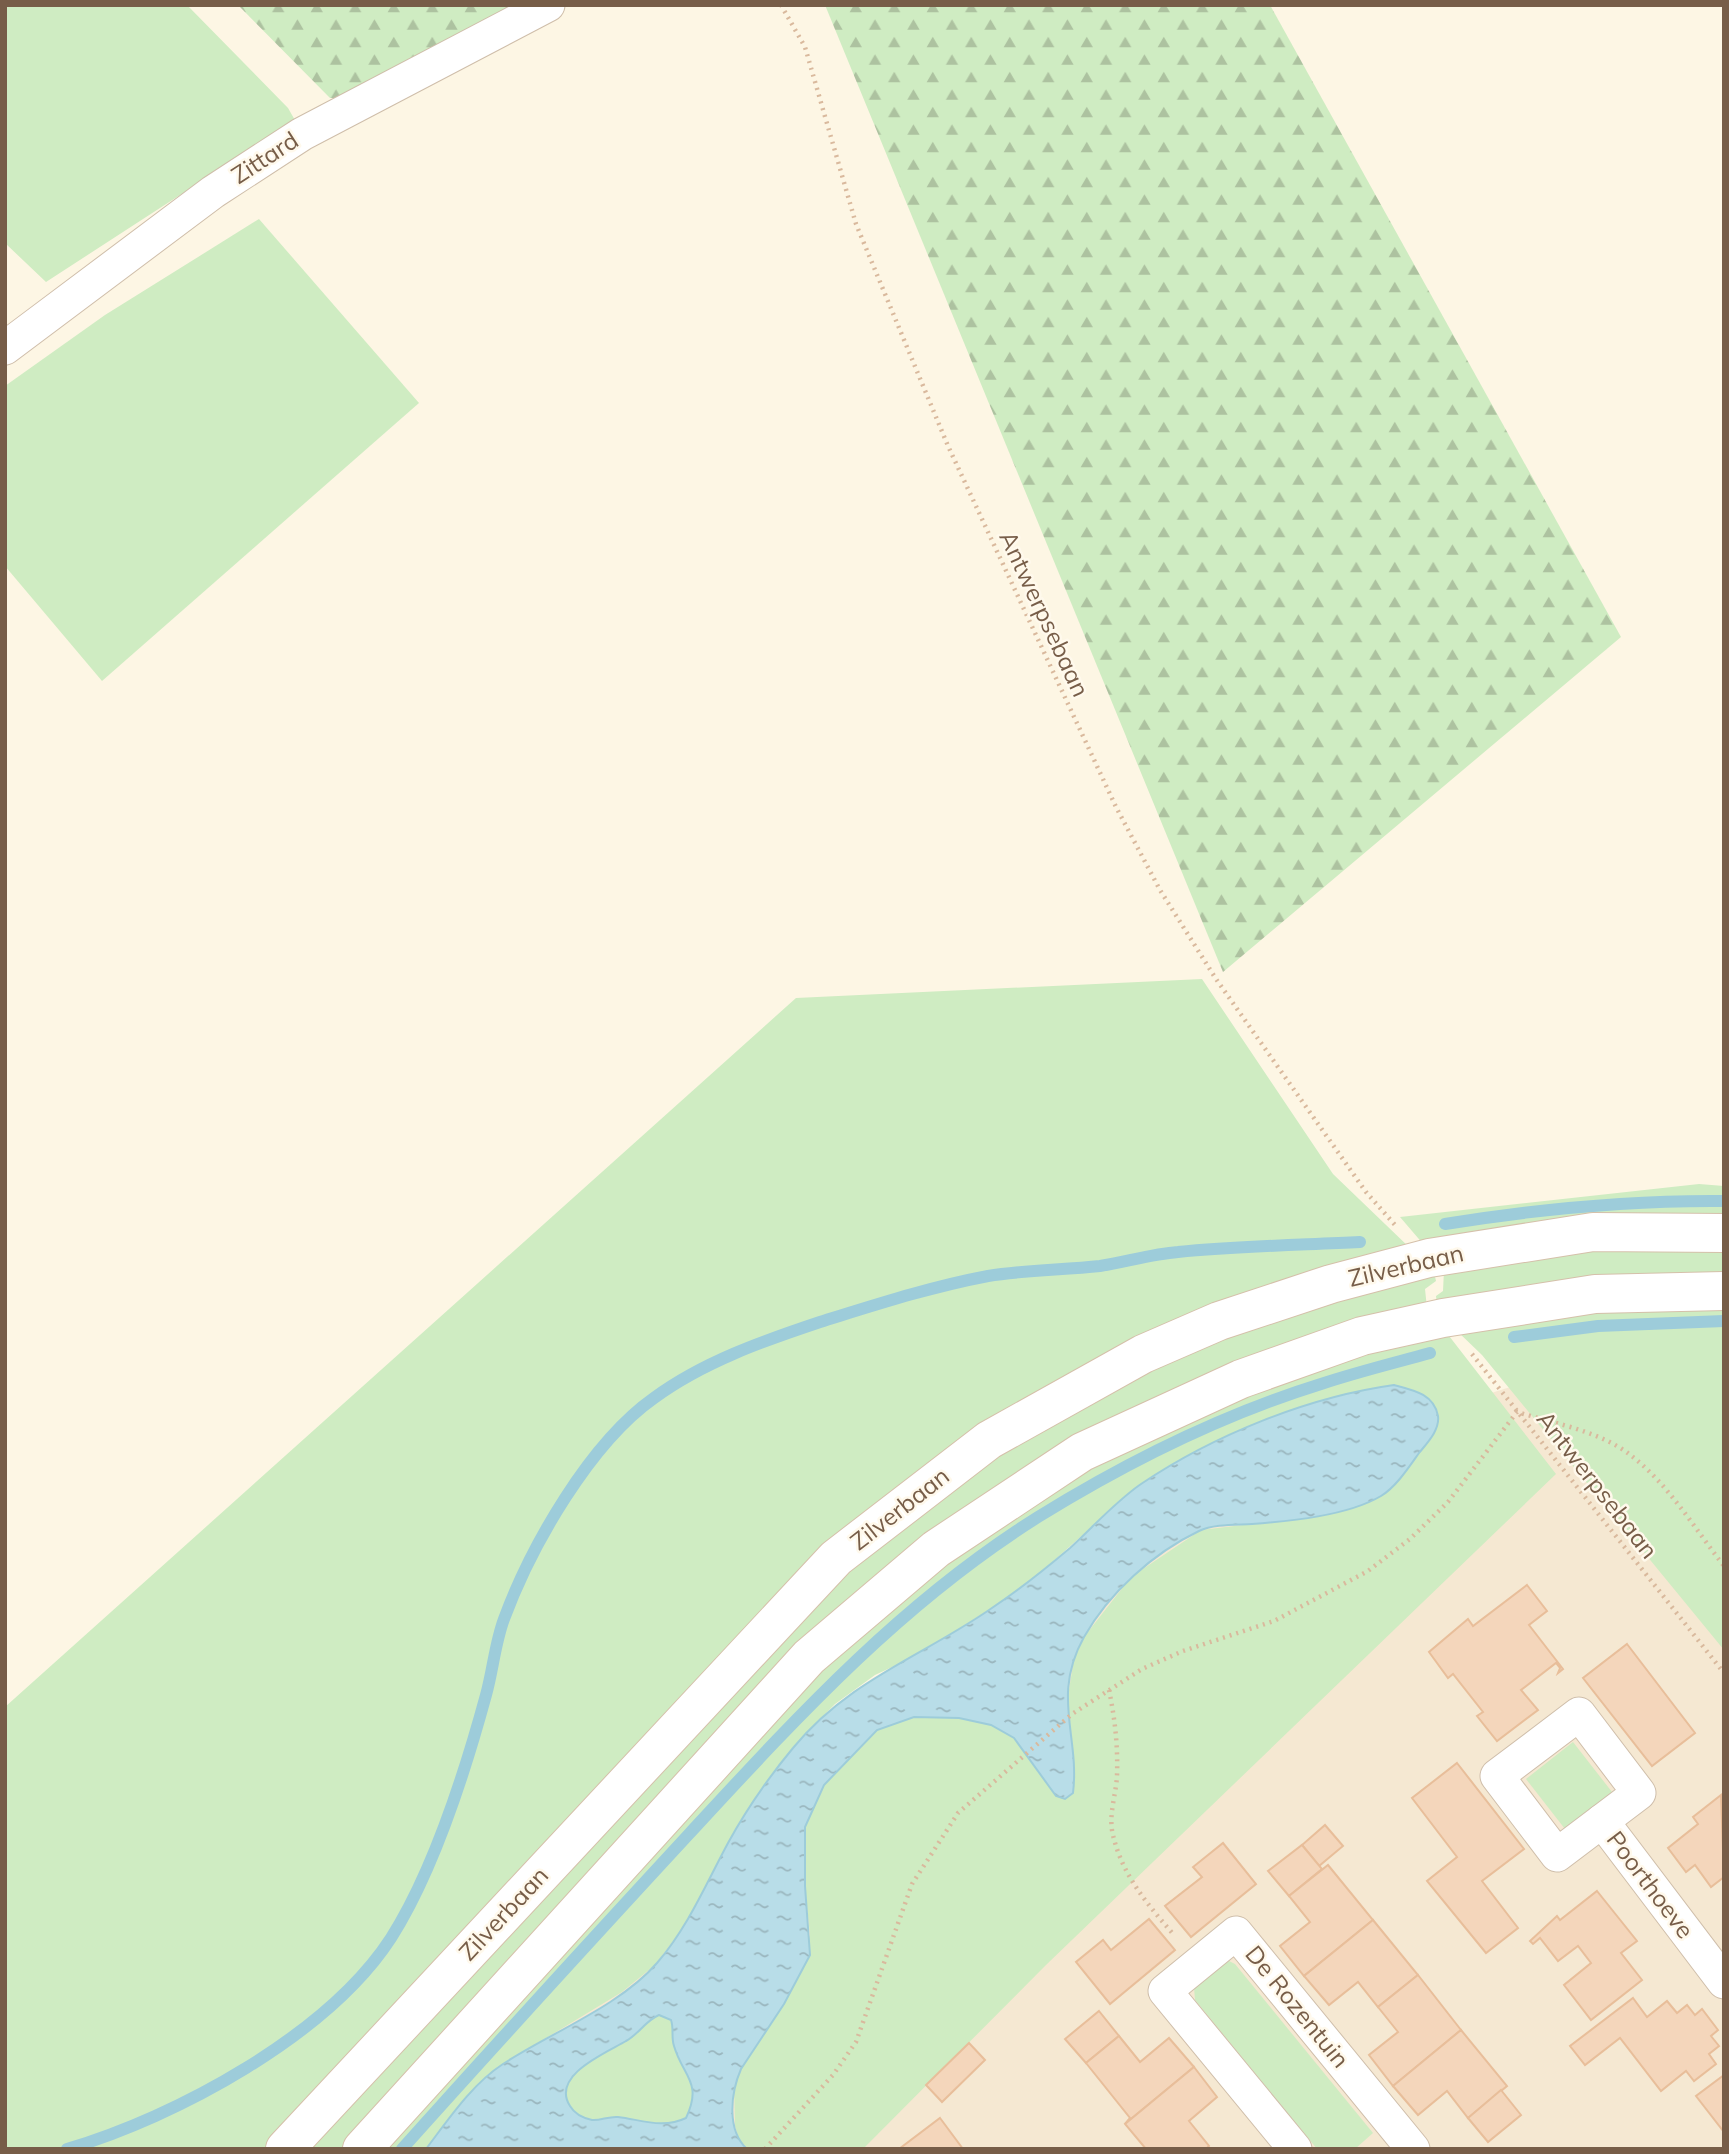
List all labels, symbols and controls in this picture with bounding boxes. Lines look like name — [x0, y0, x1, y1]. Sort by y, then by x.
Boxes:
street label: Zittard — [225, 124, 304, 190]
street label: Antwerpsebaan — [993, 526, 1096, 701]
street label: Zilverbaan — [1345, 1237, 1466, 1293]
street label: Antwerpsebaan — [1531, 1404, 1665, 1564]
street label: Zilverbaan — [844, 1460, 955, 1556]
street label: Poorthoeve — [1601, 1825, 1701, 1944]
street label: Zilverbaan — [452, 1860, 554, 1966]
street label: De Rozentuin — [1239, 1939, 1356, 2074]

